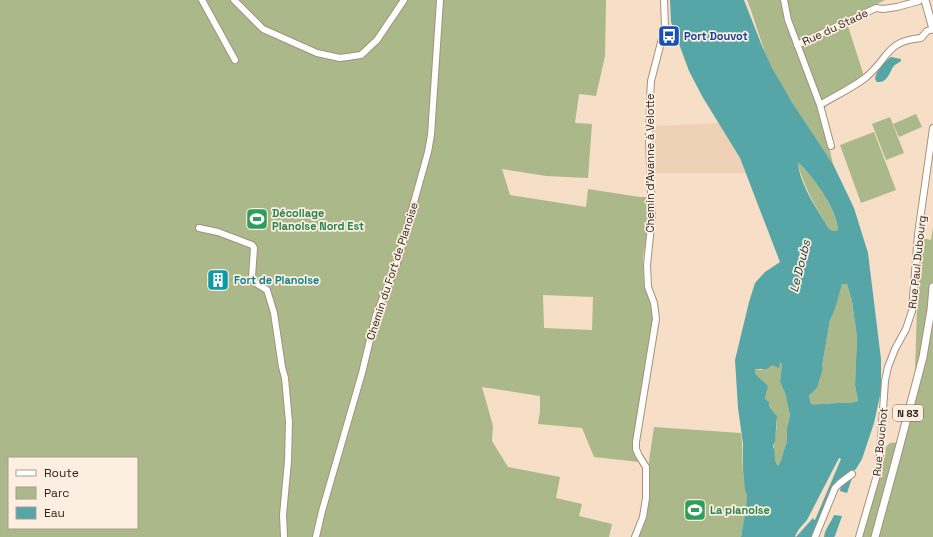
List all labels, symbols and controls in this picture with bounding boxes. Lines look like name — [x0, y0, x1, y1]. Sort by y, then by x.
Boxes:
street label: Rue du Stade — [800, 6, 870, 48]
bus stop icon: Port Douvot — [656, 23, 682, 49]
place label: Port Douvot — [684, 29, 748, 43]
street label: Chemin d'Avanne à Velotte — [643, 93, 657, 233]
street label: Chemin du Fort de Planoise — [363, 200, 421, 342]
sports icon: Décollage Planoise Nord Est — [244, 206, 270, 232]
place label: Décollage Planoise Nord Est — [272, 206, 364, 233]
street label: Rue Paul Dubourg — [905, 215, 929, 309]
water label: Le Doubs — [786, 237, 814, 294]
building icon: Fort de Planoise — [205, 267, 231, 293]
place label: Fort de Planoise — [234, 273, 319, 287]
road number: N 83 — [893, 405, 923, 421]
street label: Rue Bouchot — [869, 407, 891, 477]
legend — [8, 457, 138, 529]
text: Route — [44, 465, 79, 481]
text: Parc — [44, 485, 69, 501]
sports icon: La planoise — [682, 497, 708, 523]
place label: La planoise — [710, 503, 770, 517]
text: Eau — [44, 505, 65, 521]

